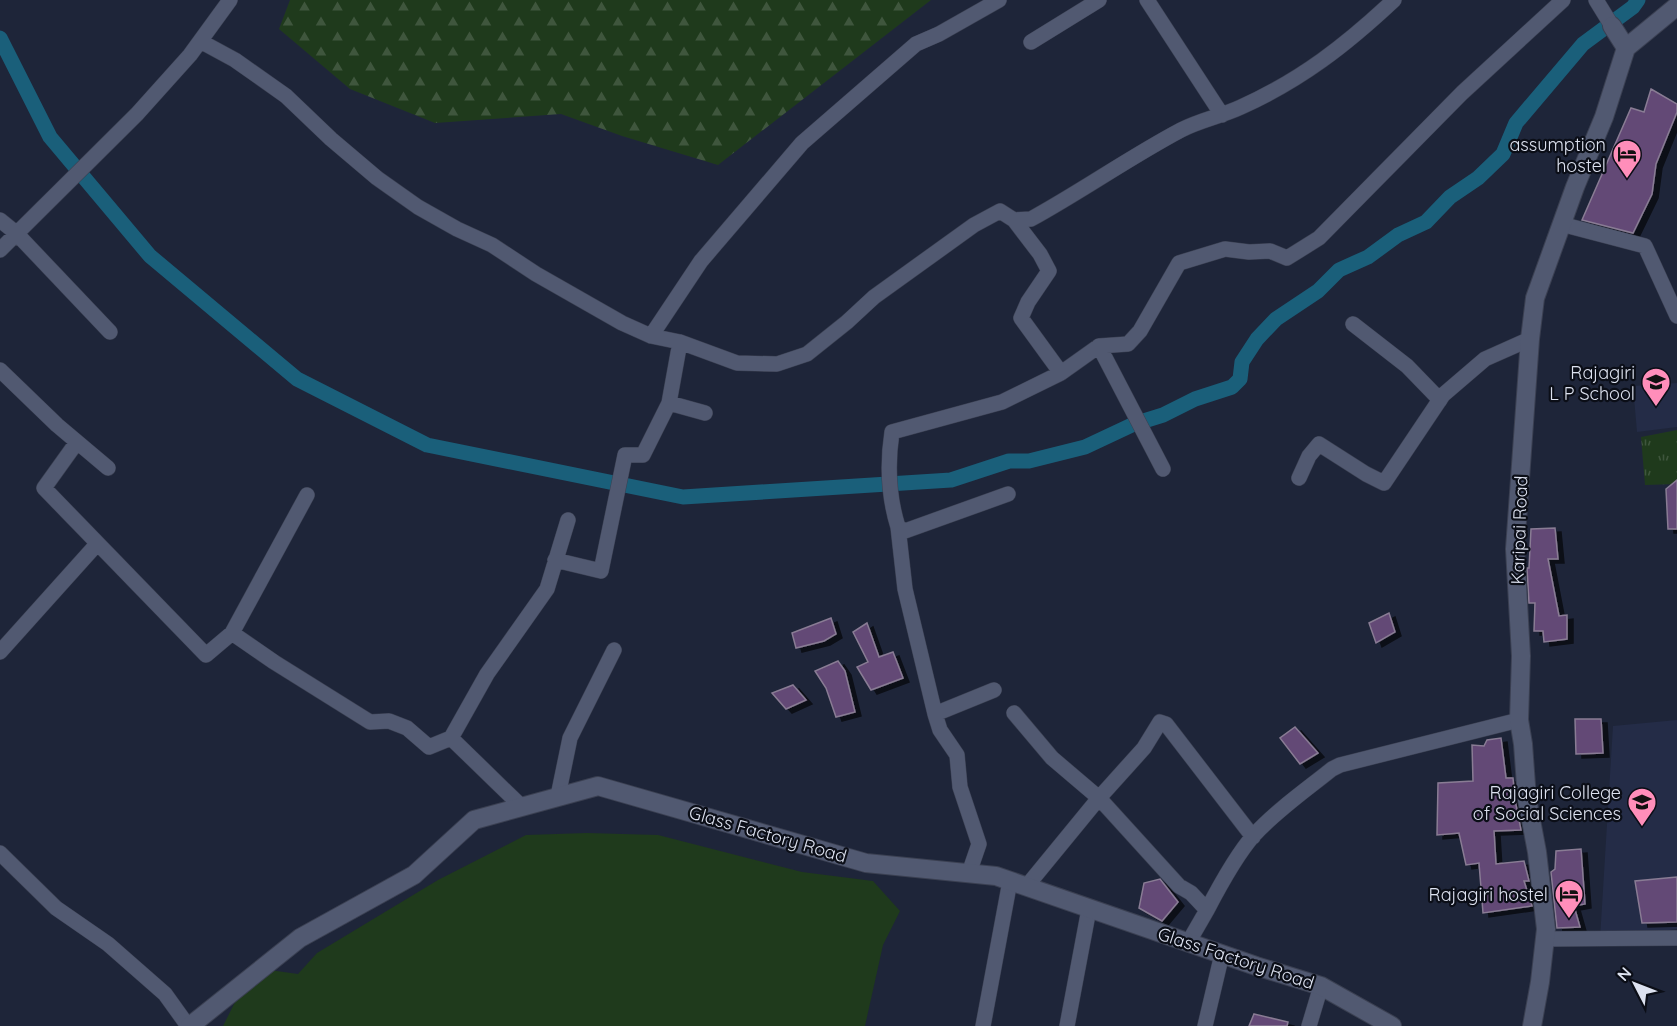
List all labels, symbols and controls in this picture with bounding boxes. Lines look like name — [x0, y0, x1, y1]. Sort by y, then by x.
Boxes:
place label: assumption hostel — [1509, 133, 1606, 177]
hotel icon: assumption hostel — [1611, 138, 1643, 180]
place label: Rajagiri L P School — [1549, 361, 1635, 405]
school or university icon: Rajagiri L P School — [1640, 366, 1672, 408]
street label: Karipai Road — [1506, 475, 1532, 585]
place label: Rajagiri College of Social Sciences — [1473, 781, 1621, 825]
school or university icon: Rajagiri College of Social Sciences — [1626, 786, 1658, 828]
street label: Glass Factory Road — [686, 800, 850, 868]
hotel icon: Rajagiri hostel — [1553, 878, 1585, 920]
place label: Rajagiri hostel — [1429, 883, 1548, 906]
street label: Glass Factory Road — [1155, 922, 1317, 994]
north arrow — [1605, 954, 1665, 1014]
text: N — [1612, 963, 1635, 985]

